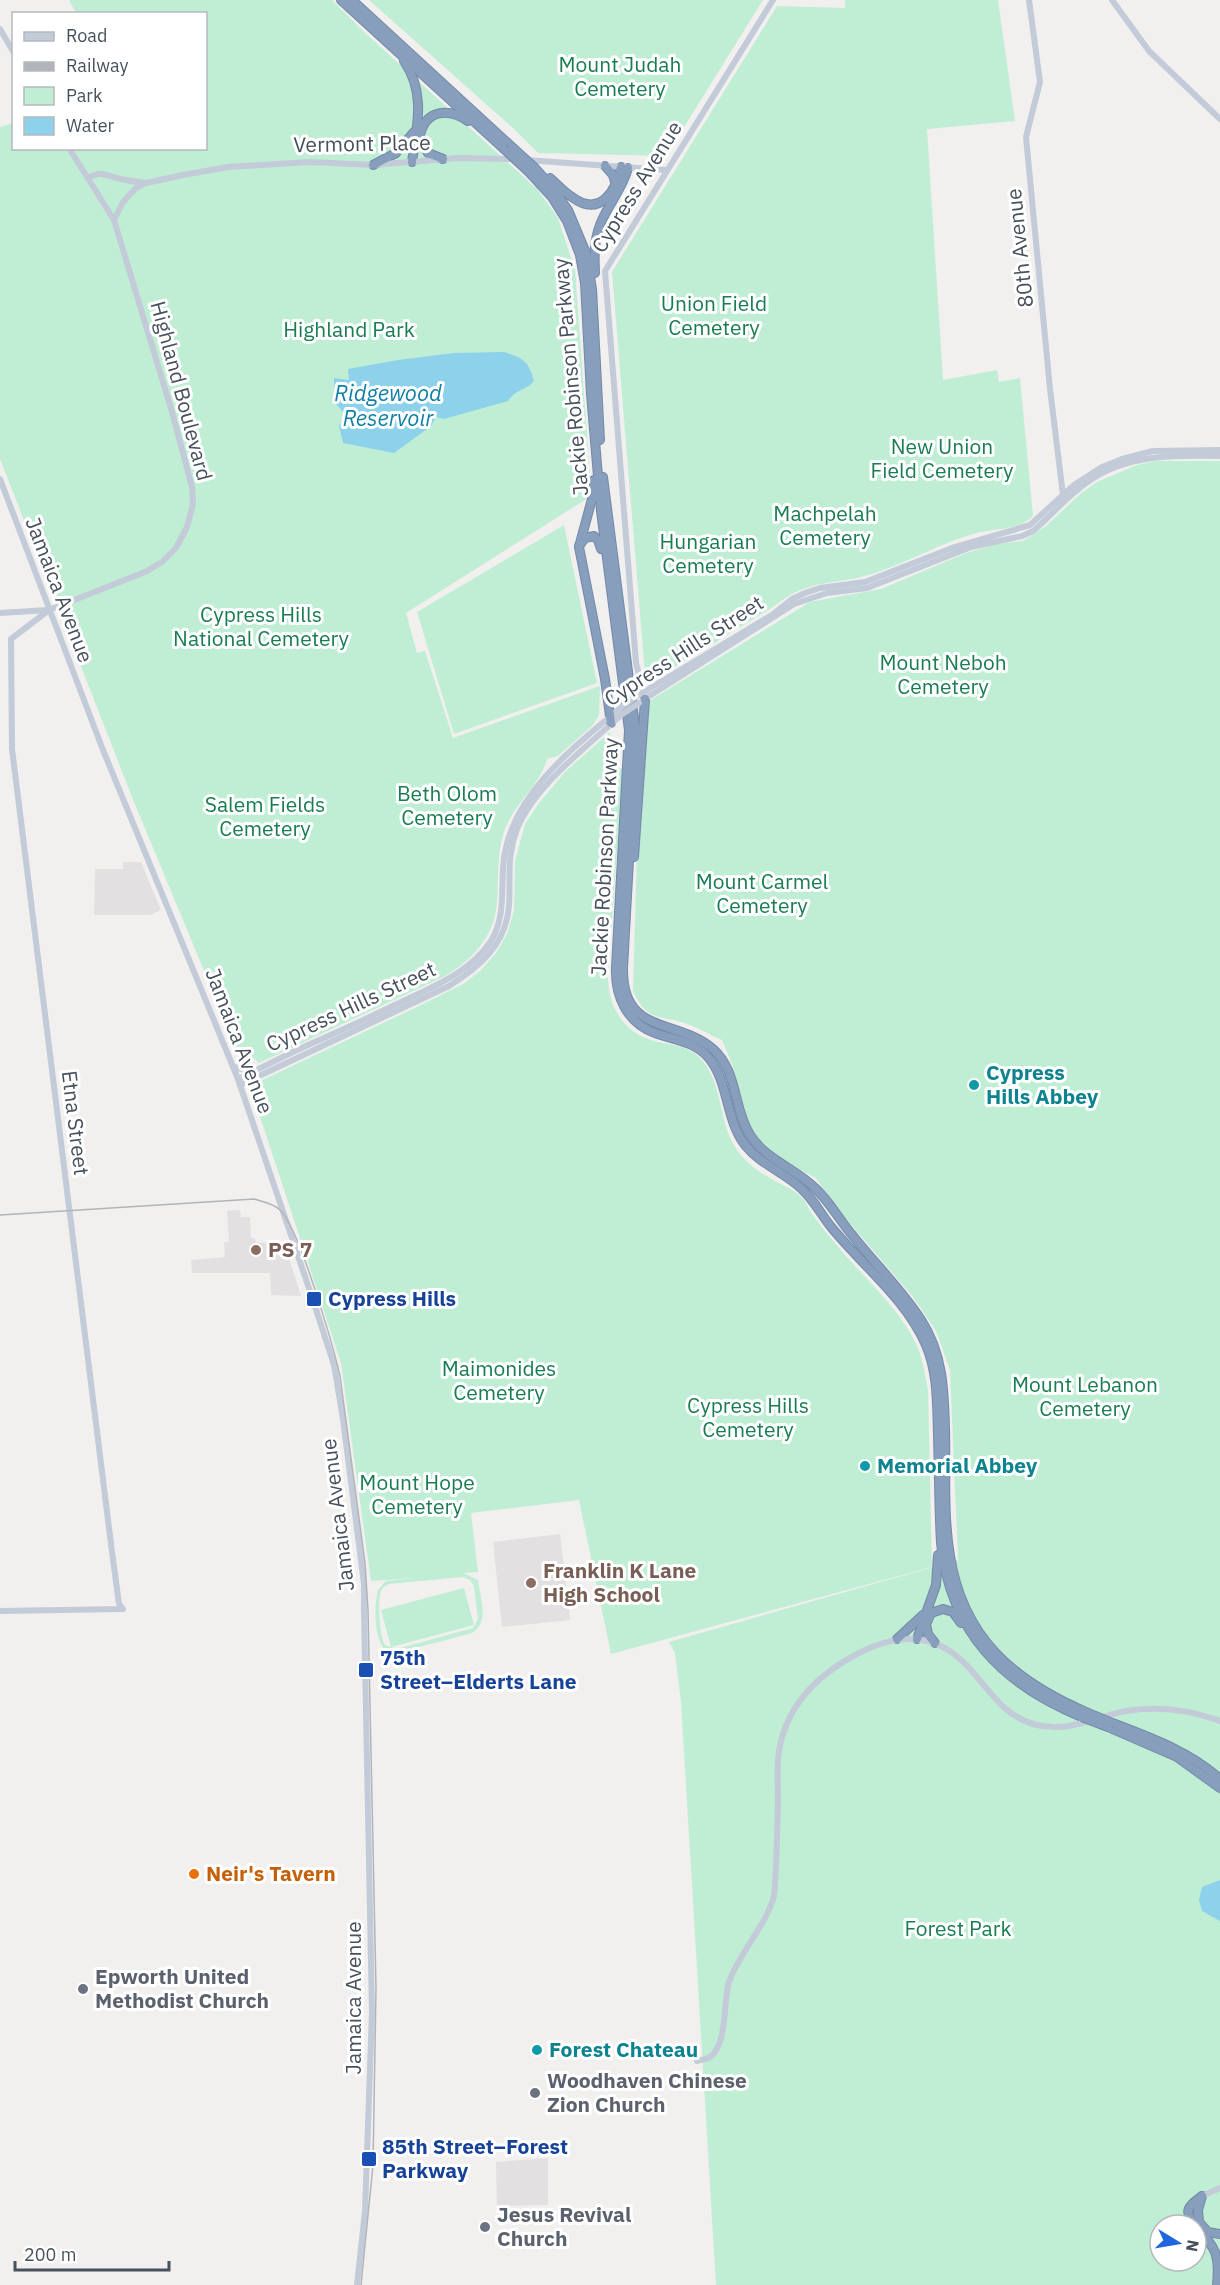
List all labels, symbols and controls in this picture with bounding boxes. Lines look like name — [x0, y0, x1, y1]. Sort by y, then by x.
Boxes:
legend — [12, 12, 207, 150]
text: Road — [66, 24, 107, 47]
park label: Mount Judah Cemetery — [559, 50, 681, 102]
text: Railway — [66, 54, 128, 77]
text: Park — [66, 84, 103, 107]
text: Water — [66, 114, 115, 137]
street label: Cypress Avenue — [584, 115, 688, 258]
street label: Vermont Place — [293, 128, 431, 158]
street label: 80th Avenue — [999, 187, 1039, 309]
street label: Jackie Robinson Parkway — [546, 257, 594, 497]
park label: Union Field Cemetery — [661, 289, 767, 341]
street label: Highland Boulevard — [145, 298, 219, 484]
park label: Highland Park — [283, 315, 415, 343]
water label: Ridgewood Reservoir — [334, 378, 442, 432]
park label: New Union Field Cemetery — [870, 432, 1014, 484]
park label: Machpelah Cemetery — [773, 499, 877, 551]
street label: Jamaica Avenue — [19, 513, 101, 666]
park label: Hungarian Cemetery — [659, 527, 757, 579]
street label: Cypress Hills Street — [599, 588, 768, 712]
park label: Cypress Hills National Cemetery — [173, 600, 349, 652]
park label: Mount Neboh Cemetery — [879, 648, 1007, 700]
street label: Jackie Robinson Parkway — [584, 737, 624, 977]
park label: Beth Olom Cemetery — [397, 779, 497, 831]
park label: Salem Fields Cemetery — [205, 790, 325, 842]
park label: Mount Carmel Cemetery — [696, 867, 829, 919]
street label: Cypress Hills Street — [261, 954, 440, 1058]
street label: Jamaica Avenue — [199, 964, 281, 1117]
place label: Cypress Hills Abbey — [986, 1058, 1099, 1110]
street label: Etna Street — [56, 1069, 96, 1177]
marker: Cypress Hills Abbey — [967, 1078, 981, 1092]
place label: PS 7 — [268, 1235, 312, 1263]
marker: PS 7 — [249, 1243, 263, 1257]
place label: Cypress Hills — [328, 1284, 456, 1312]
marker: Cypress Hills — [305, 1290, 323, 1308]
park label: Maimonides Cemetery — [442, 1354, 556, 1406]
park label: Mount Lebanon Cemetery — [1012, 1370, 1158, 1422]
park label: Cypress Hills Cemetery — [687, 1391, 809, 1443]
street label: Jamaica Avenue — [314, 1437, 360, 1593]
place label: Memorial Abbey — [877, 1451, 1038, 1479]
marker: Memorial Abbey — [858, 1459, 872, 1473]
park label: Mount Hope Cemetery — [359, 1468, 475, 1520]
place label: Franklin K Lane High School — [543, 1556, 697, 1608]
marker: Franklin K Lane High School — [524, 1576, 538, 1590]
place label: 75th Street–Elderts Lane — [380, 1643, 577, 1695]
marker: 75th Street–Elderts Lane — [357, 1661, 375, 1679]
place label: Neir's Tavern — [206, 1859, 336, 1887]
marker: Neir's Tavern — [187, 1867, 201, 1881]
park label: Forest Park — [904, 1914, 1012, 1942]
street label: Jamaica Avenue — [339, 1921, 367, 2075]
place label: Epworth United Methodist Church — [95, 1962, 269, 2014]
marker: Epworth United Methodist Church — [76, 1982, 90, 1996]
place label: Forest Chateau — [549, 2035, 698, 2063]
marker: Forest Chateau — [530, 2043, 544, 2057]
place label: Woodhaven Chinese Zion Church — [547, 2066, 747, 2118]
marker: Woodhaven Chinese Zion Church — [528, 2086, 542, 2100]
place label: 85th Street–Forest Parkway — [382, 2132, 568, 2184]
marker: 85th Street–Forest Parkway — [360, 2150, 378, 2168]
place label: Jesus Revival Church — [497, 2200, 631, 2252]
north arrow — [1148, 2213, 1208, 2273]
marker: Jesus Revival Church — [478, 2220, 492, 2234]
scale bar — [15, 2234, 170, 2272]
text: N — [1182, 2238, 1204, 2253]
text: 200 m — [24, 2243, 76, 2266]

